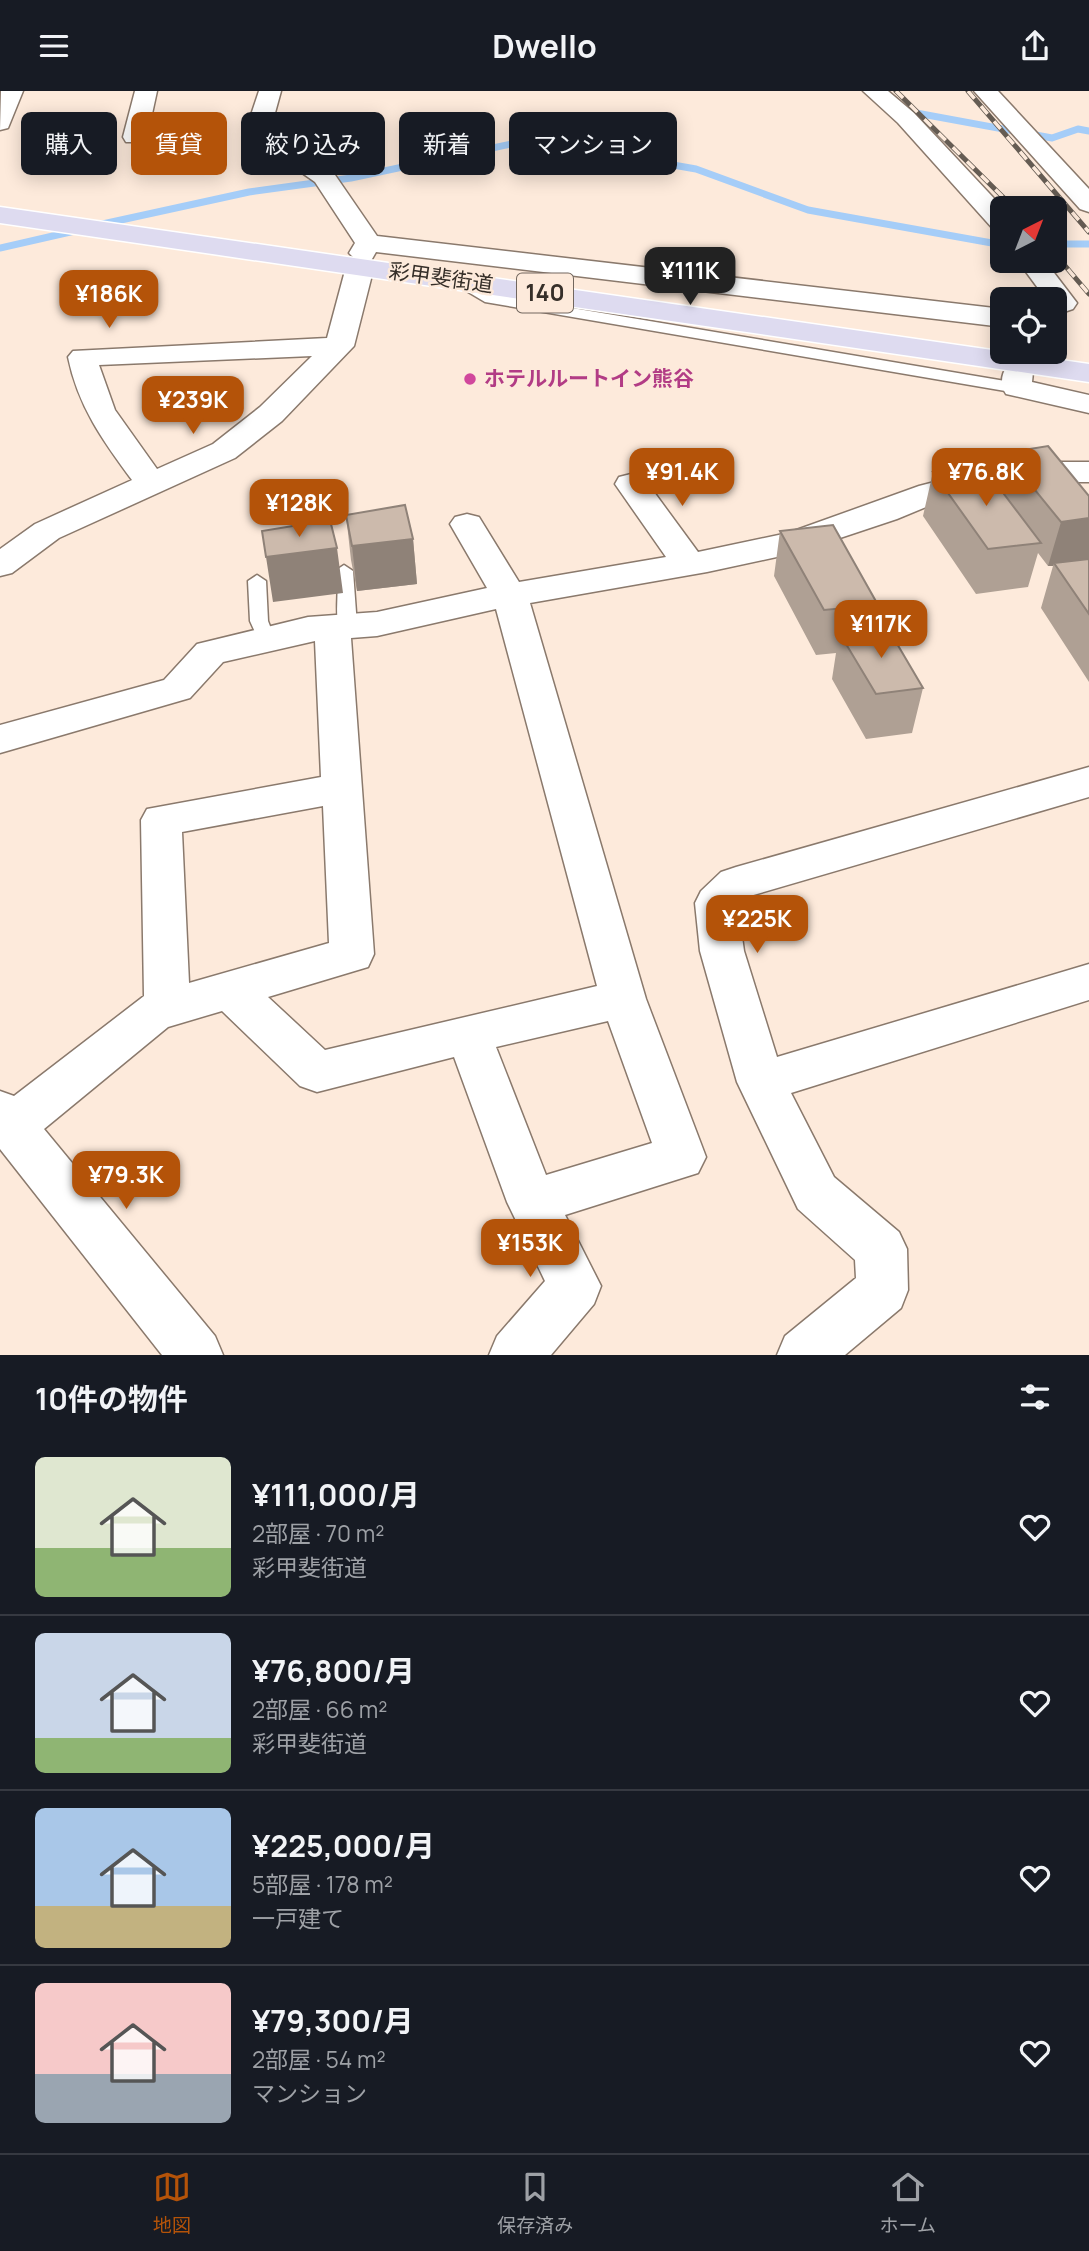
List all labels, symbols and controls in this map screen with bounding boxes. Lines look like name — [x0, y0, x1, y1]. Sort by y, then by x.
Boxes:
text: Dwello — [492, 24, 597, 68]
icon: menu — [35, 27, 73, 65]
icon: share — [1016, 27, 1054, 65]
chip: 購入 — [21, 112, 117, 175]
chip: 賃貸 — [131, 112, 227, 175]
chip: 絞り込み — [241, 112, 385, 175]
chip: 新着 — [399, 112, 495, 175]
chip: マンション — [509, 112, 677, 175]
north arrow — [990, 196, 1068, 273]
map controls — [990, 196, 1067, 364]
pin: ¥111K — [641, 247, 739, 307]
text: ¥111K — [660, 254, 720, 286]
street label: 彩甲斐街道 — [387, 256, 495, 298]
pin: ¥186K — [60, 271, 158, 330]
road number: 140 — [517, 273, 573, 313]
text: ¥186K — [75, 277, 143, 309]
button: locate — [990, 287, 1067, 364]
place label: ホテルルートイン熊谷 — [484, 364, 694, 392]
marker: ホテルルートイン熊谷 — [462, 371, 478, 387]
pin: ¥239K — [144, 377, 242, 436]
text: ¥239K — [158, 383, 228, 415]
pin: ¥91.4K — [625, 449, 739, 508]
pin: ¥76.8K — [929, 449, 1043, 508]
text: ¥91.4K — [645, 455, 719, 487]
text: ¥76.8K — [948, 455, 1024, 487]
pin: ¥128K — [250, 479, 348, 539]
text: ¥128K — [266, 486, 332, 518]
pin: ¥117K — [832, 601, 930, 660]
text: ¥117K — [850, 607, 912, 639]
pin: ¥225K — [708, 895, 806, 955]
text: ¥225K — [722, 902, 792, 934]
pin: ¥79.3K — [69, 1151, 183, 1211]
text: ¥79.3K — [88, 1158, 164, 1190]
pin: ¥153K — [481, 1219, 579, 1279]
text: ¥153K — [497, 1226, 563, 1258]
text: 10件の物件 — [35, 1378, 188, 1419]
icon: filters — [1016, 1378, 1054, 1416]
text: ¥111,000/月 — [252, 1474, 420, 1515]
icon: home — [91, 1485, 175, 1569]
icon: heart — [1016, 1508, 1054, 1546]
text: 2部屋 · 70 m² — [252, 1517, 384, 1549]
text: 彩甲斐街道 — [252, 1551, 367, 1583]
text: ¥76,800/月 — [252, 1650, 415, 1691]
icon: home — [91, 1661, 175, 1745]
icon: heart — [1016, 1684, 1054, 1722]
text: 2部屋 · 66 m² — [252, 1693, 387, 1725]
text: 彩甲斐街道 — [252, 1727, 367, 1759]
text: ¥225,000/月 — [252, 1825, 435, 1866]
icon: home — [91, 1836, 175, 1920]
icon: heart — [1016, 1859, 1054, 1897]
text: 5部屋 · 178 m² — [252, 1868, 393, 1900]
text: 一戸建て — [252, 1902, 344, 1934]
text: ¥79,300/月 — [252, 2000, 414, 2041]
icon: home — [91, 2011, 175, 2095]
icon: heart — [1016, 2034, 1054, 2072]
text: 2部屋 · 54 m² — [252, 2043, 386, 2075]
text: マンション — [252, 2077, 367, 2109]
tab: 地図 — [153, 2168, 191, 2238]
tab: 保存済み — [497, 2168, 573, 2238]
tab: ホーム — [879, 2168, 936, 2238]

